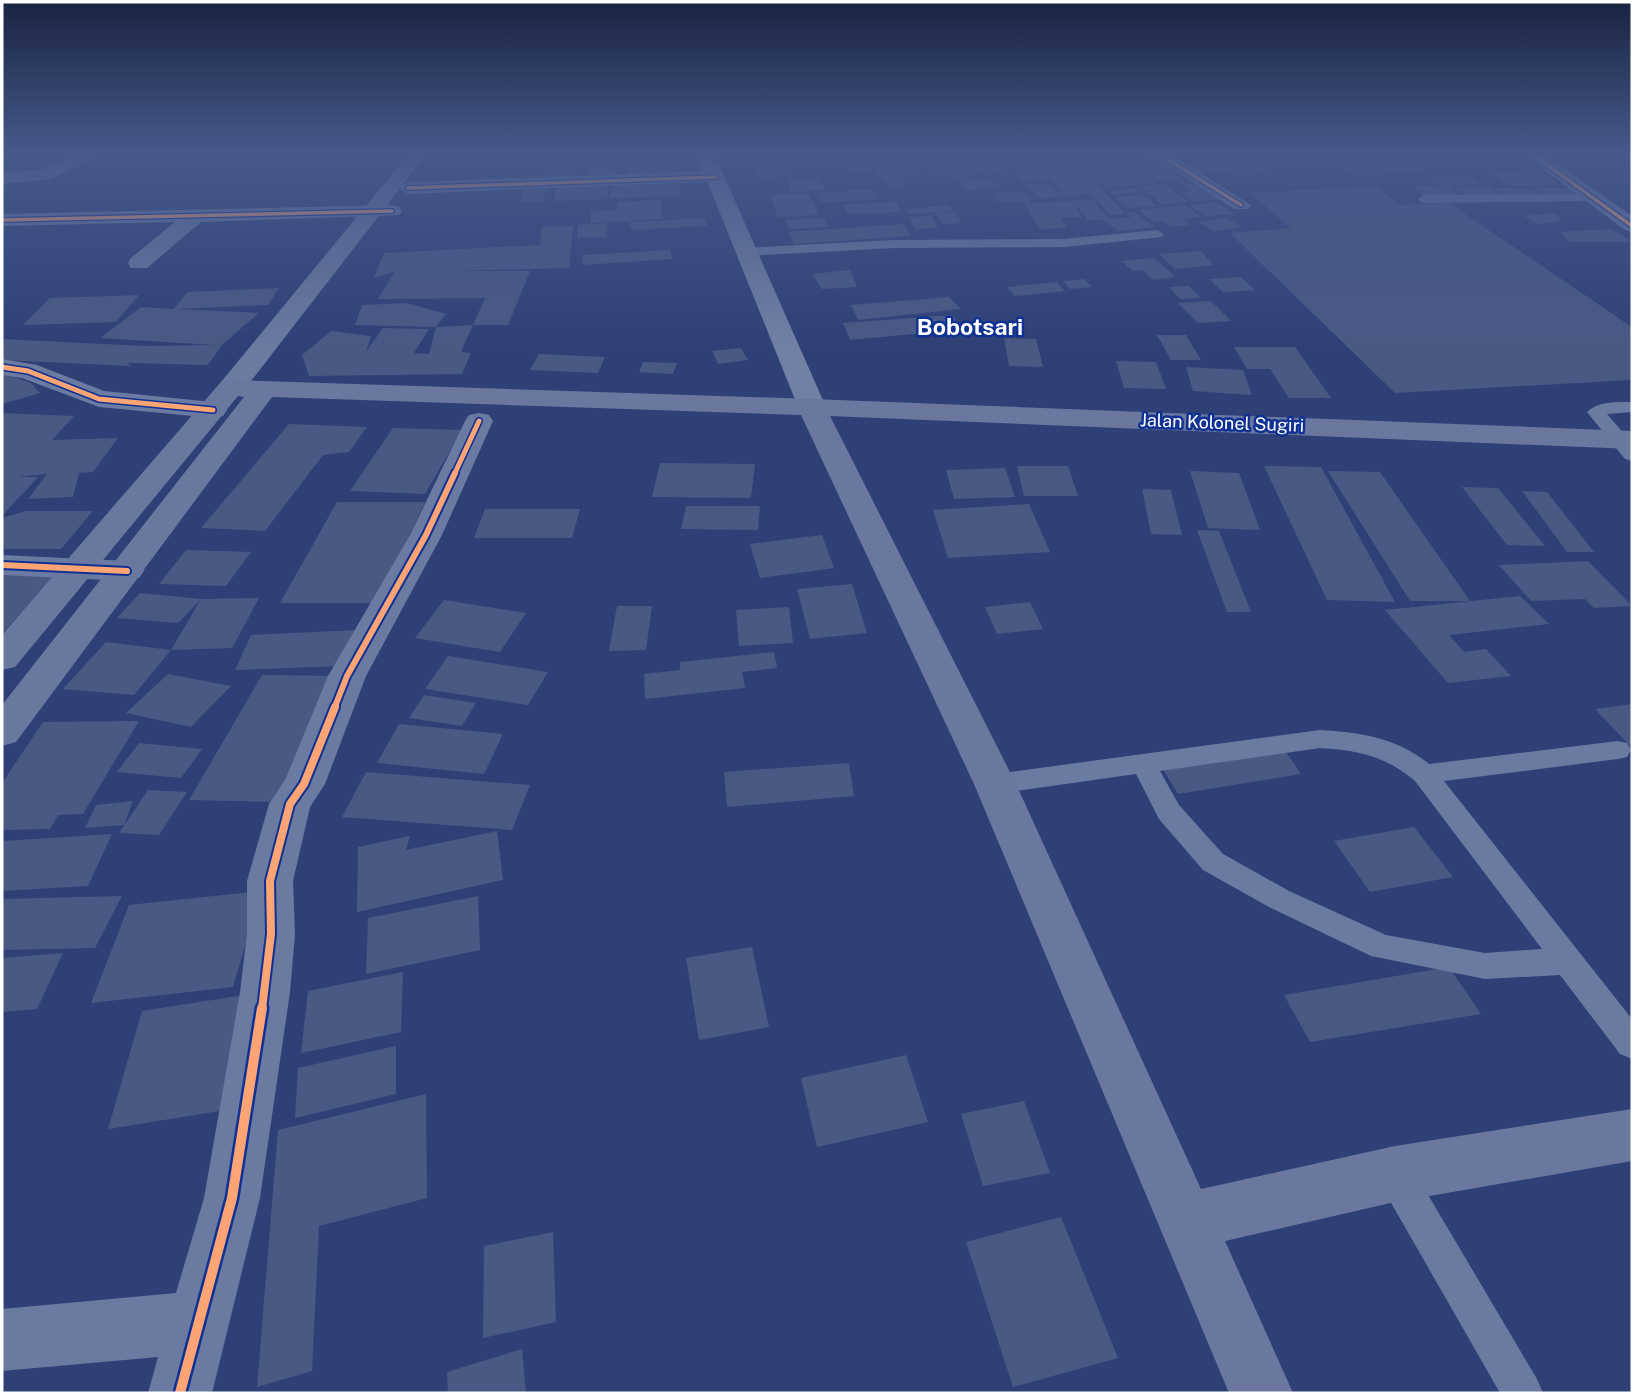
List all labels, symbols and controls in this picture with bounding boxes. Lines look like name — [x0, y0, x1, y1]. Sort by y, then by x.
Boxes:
district label: Bobotsari — [917, 313, 1023, 340]
street label: Jalan Kolonel Sugiri — [1140, 409, 1304, 436]

